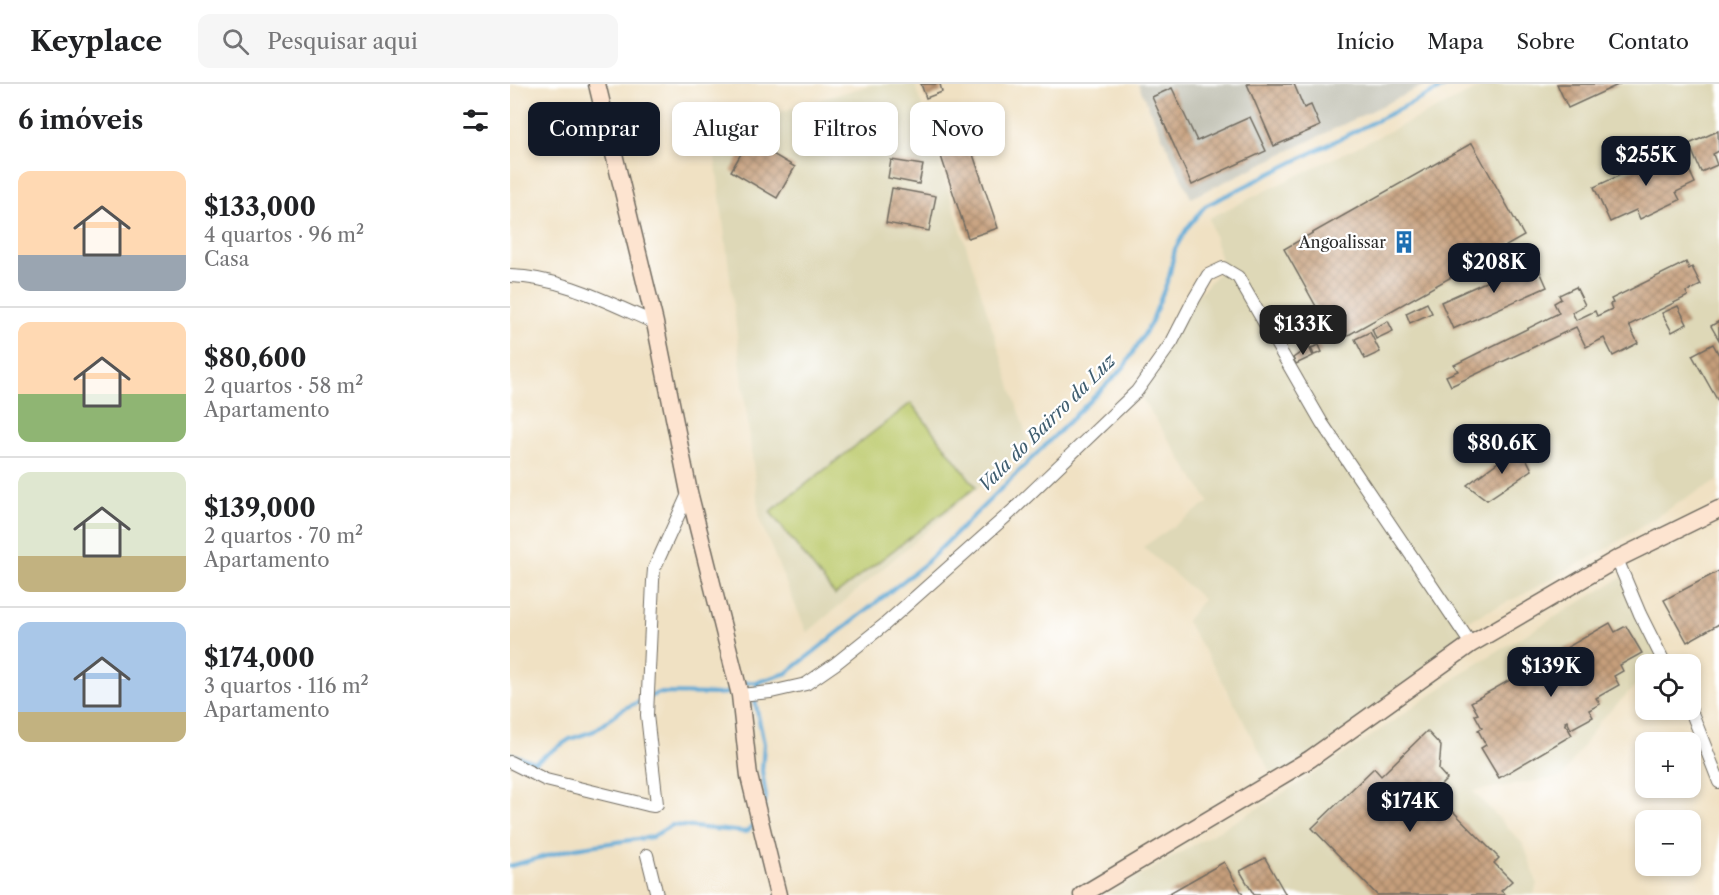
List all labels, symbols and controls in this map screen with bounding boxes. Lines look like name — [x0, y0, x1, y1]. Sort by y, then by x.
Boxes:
search box — [198, 14, 618, 68]
text: Keyplace — [30, 24, 162, 58]
icon: search — [219, 25, 252, 58]
text: Pesquisar aqui — [267, 28, 418, 55]
text: Início — [1337, 29, 1394, 54]
text: Mapa — [1427, 29, 1484, 54]
text: Sobre — [1517, 29, 1575, 54]
text: Contato — [1608, 29, 1689, 54]
chip: Comprar — [528, 102, 660, 156]
chip: Alugar — [672, 102, 780, 156]
chip: Filtros — [792, 102, 898, 156]
chip: Novo — [910, 102, 1005, 156]
text: 6 imóveis — [18, 104, 143, 136]
icon: filters — [459, 104, 492, 137]
pin: $255K — [1604, 136, 1688, 187]
text: $255K — [1615, 143, 1677, 167]
text: $133,000 — [204, 191, 316, 223]
icon: home — [66, 195, 138, 267]
text: 4 quartos · 96 m² — [204, 223, 364, 247]
building icon: Angoalissar — [1391, 229, 1417, 255]
place label: Angoalissar — [1298, 232, 1386, 252]
pin: $208K — [1452, 243, 1536, 294]
text: Casa — [204, 247, 249, 271]
text: $208K — [1462, 250, 1526, 274]
pin: $133K — [1261, 305, 1345, 356]
text: $133K — [1274, 312, 1332, 336]
text: $80,600 — [204, 342, 307, 374]
icon: home — [66, 346, 138, 418]
water label: Vala do Bairro da Luz — [974, 349, 1121, 496]
text: 2 quartos · 58 m² — [204, 374, 363, 398]
text: Apartamento — [204, 398, 329, 422]
pin: $80.6K — [1453, 424, 1551, 475]
text: $80.6K — [1467, 431, 1537, 455]
text: $139,000 — [204, 492, 316, 524]
icon: home — [66, 496, 138, 568]
text: 2 quartos · 70 m² — [204, 524, 363, 548]
text: Apartamento — [204, 548, 329, 572]
text: $174,000 — [204, 642, 315, 674]
icon: home — [66, 646, 138, 718]
pin: $139K — [1509, 647, 1593, 698]
text: $139K — [1521, 654, 1581, 678]
map controls — [1635, 654, 1701, 876]
button: locate — [1635, 654, 1701, 720]
text: 3 quartos · 116 m² — [204, 674, 369, 698]
text: Apartamento — [204, 698, 329, 722]
button: + — [1635, 732, 1701, 798]
pin: $174K — [1368, 782, 1452, 833]
text: $174K — [1381, 789, 1439, 813]
button: − — [1635, 810, 1701, 876]

